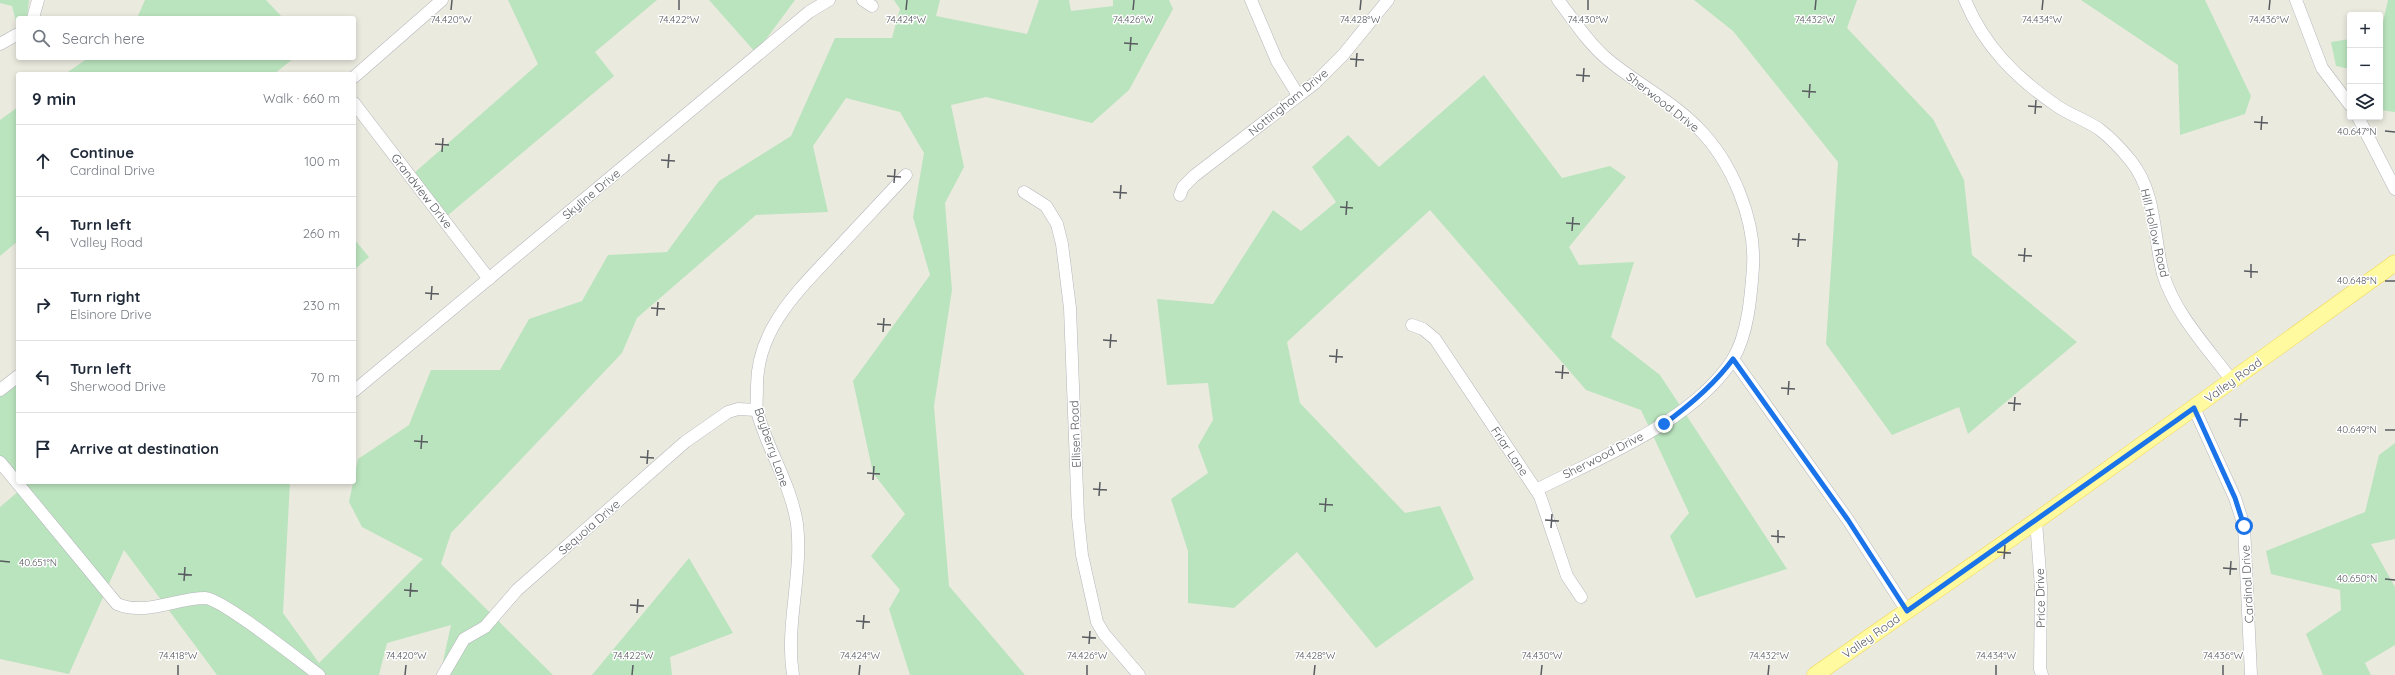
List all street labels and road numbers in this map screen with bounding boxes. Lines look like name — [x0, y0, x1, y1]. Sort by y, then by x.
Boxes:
street label: Nottingham Drive — [1245, 65, 1331, 139]
street label: Sherwood Drive — [1624, 69, 1703, 135]
street label: Grandview Drive — [388, 150, 456, 232]
street label: Skyline Drive — [559, 165, 623, 223]
street label: Hill Hollow Road — [2137, 187, 2173, 279]
street label: Valley Road — [2201, 354, 2265, 406]
street label: Ellisen Road — [1066, 400, 1084, 468]
street label: Bayberry Lane — [751, 405, 793, 489]
street label: Friar Lane — [1488, 423, 1532, 479]
street label: Sherwood Drive — [1560, 428, 1646, 482]
street label: Sequoia Drive — [555, 496, 623, 558]
street label: Cardinal Drive — [2237, 544, 2257, 624]
street label: Price Drive — [2032, 568, 2048, 628]
street label: Valley Road — [1839, 611, 1903, 661]

